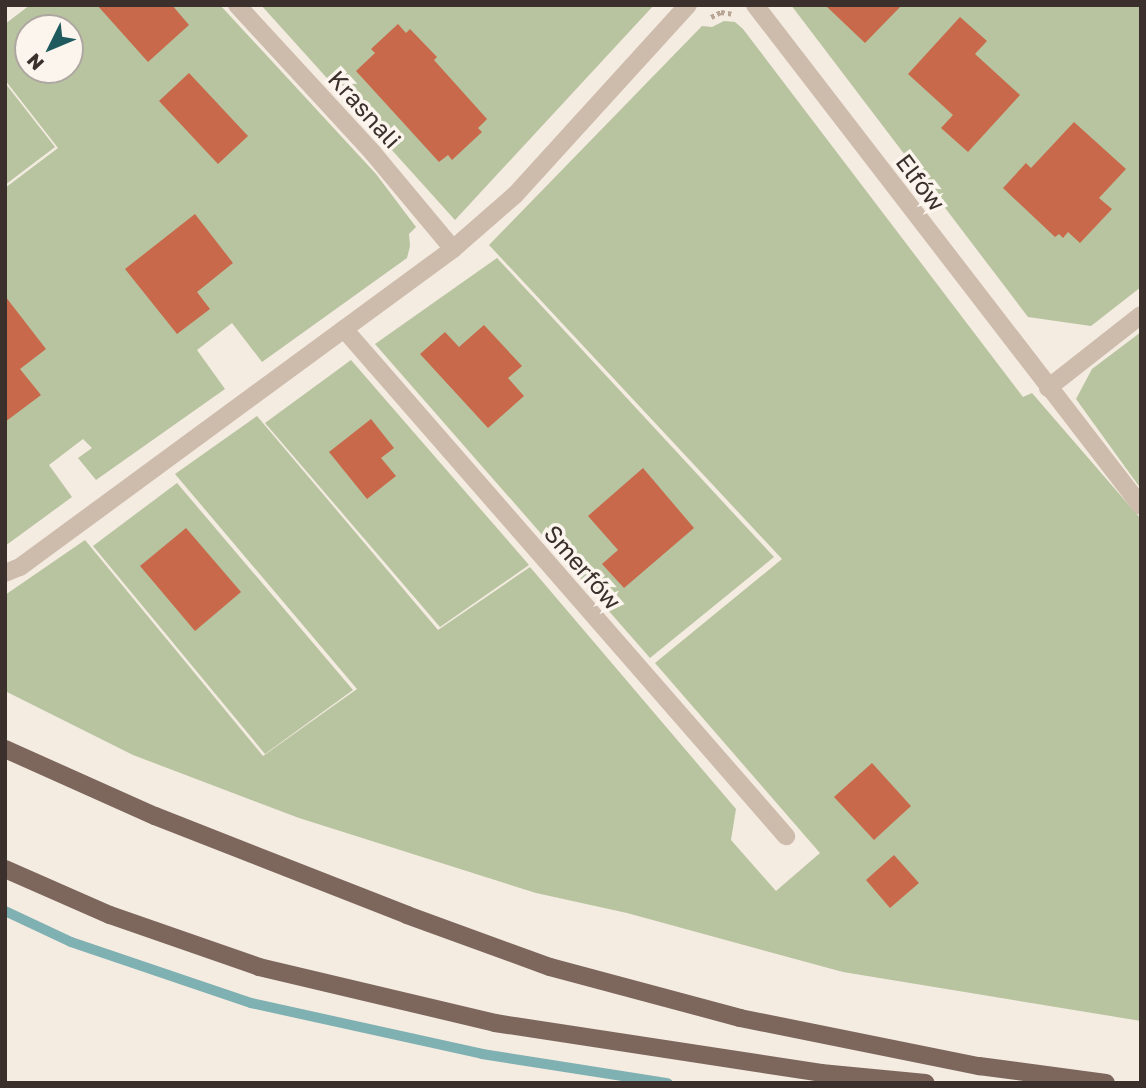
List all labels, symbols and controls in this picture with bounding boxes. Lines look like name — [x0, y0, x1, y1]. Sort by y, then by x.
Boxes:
north arrow — [14, 14, 84, 84]
text: N — [21, 49, 48, 75]
street label: Krasnali — [323, 64, 407, 154]
street label: Elfów — [890, 148, 952, 216]
street label: Smerfów — [539, 519, 627, 615]

